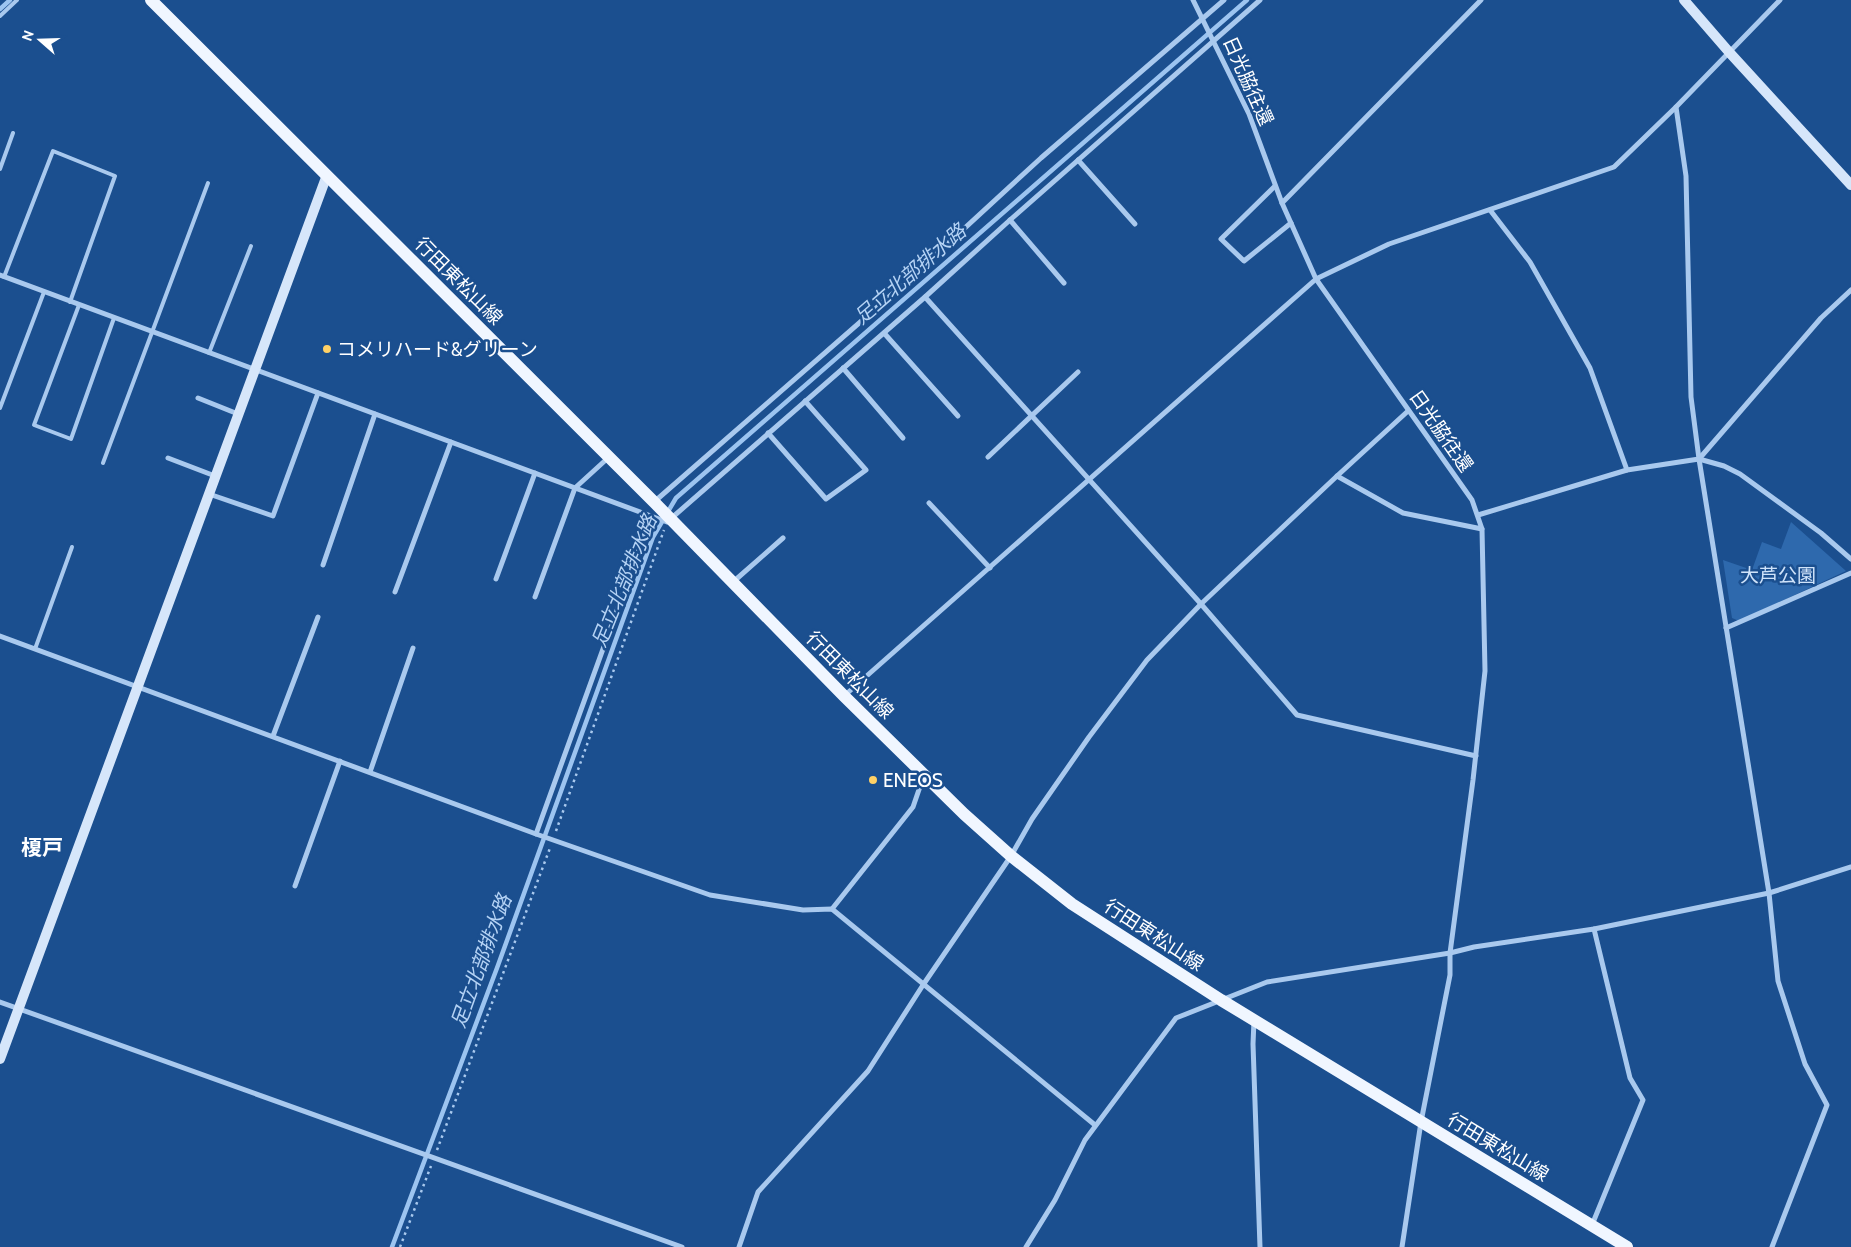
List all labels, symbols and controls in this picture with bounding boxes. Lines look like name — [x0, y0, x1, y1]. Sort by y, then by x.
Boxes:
north arrow — [15, 15, 65, 65]
text: N — [18, 28, 38, 43]
street label: 日光脇往還 — [1218, 33, 1278, 129]
water label: 足立北部排水路 — [849, 218, 972, 329]
street label: 行田東松山線 — [411, 233, 507, 329]
place label: コメリハード&グリーン — [337, 338, 538, 361]
marker: コメリハード&グリーン — [321, 343, 333, 355]
street label: 日光脇往還 — [1404, 385, 1478, 477]
water label: 足立北部排水路 — [587, 510, 662, 650]
park label: 大芦公園 — [1740, 564, 1816, 587]
street label: 行田東松山線 — [802, 627, 898, 723]
place label: ENEOS — [883, 769, 943, 792]
marker: ENEOS — [867, 774, 879, 786]
district label: 榎戸 — [21, 835, 63, 860]
water label: 足立北部排水路 — [446, 889, 517, 1031]
street label: 行田東松山線 — [1100, 894, 1208, 976]
street label: 行田東松山線 — [1443, 1108, 1553, 1186]

